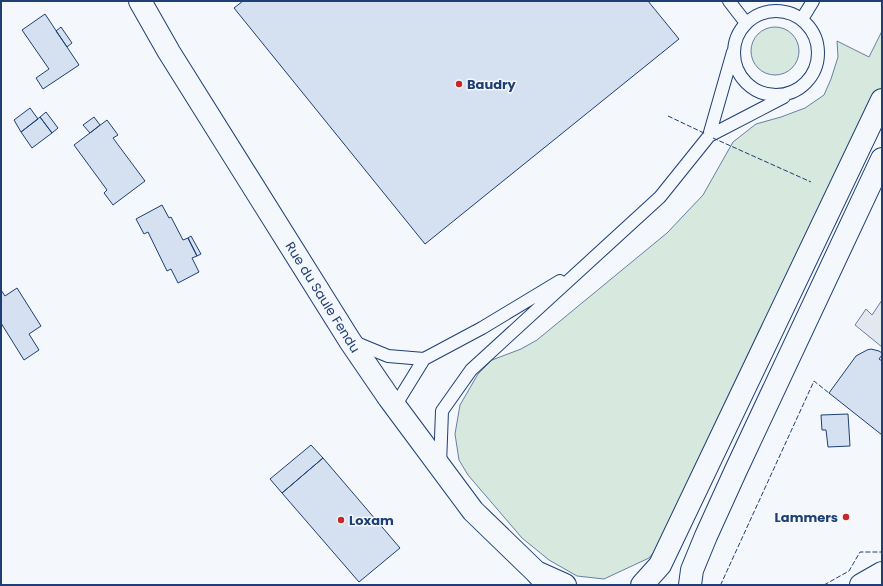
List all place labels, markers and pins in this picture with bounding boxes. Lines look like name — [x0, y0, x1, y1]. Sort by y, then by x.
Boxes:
place label: Baudry — [467, 75, 517, 94]
marker: Baudry — [454, 79, 464, 89]
place label: Lammers — [775, 508, 838, 527]
place label: Loxam — [349, 511, 394, 530]
marker: Lammers — [841, 512, 851, 522]
marker: Loxam — [336, 515, 346, 525]

